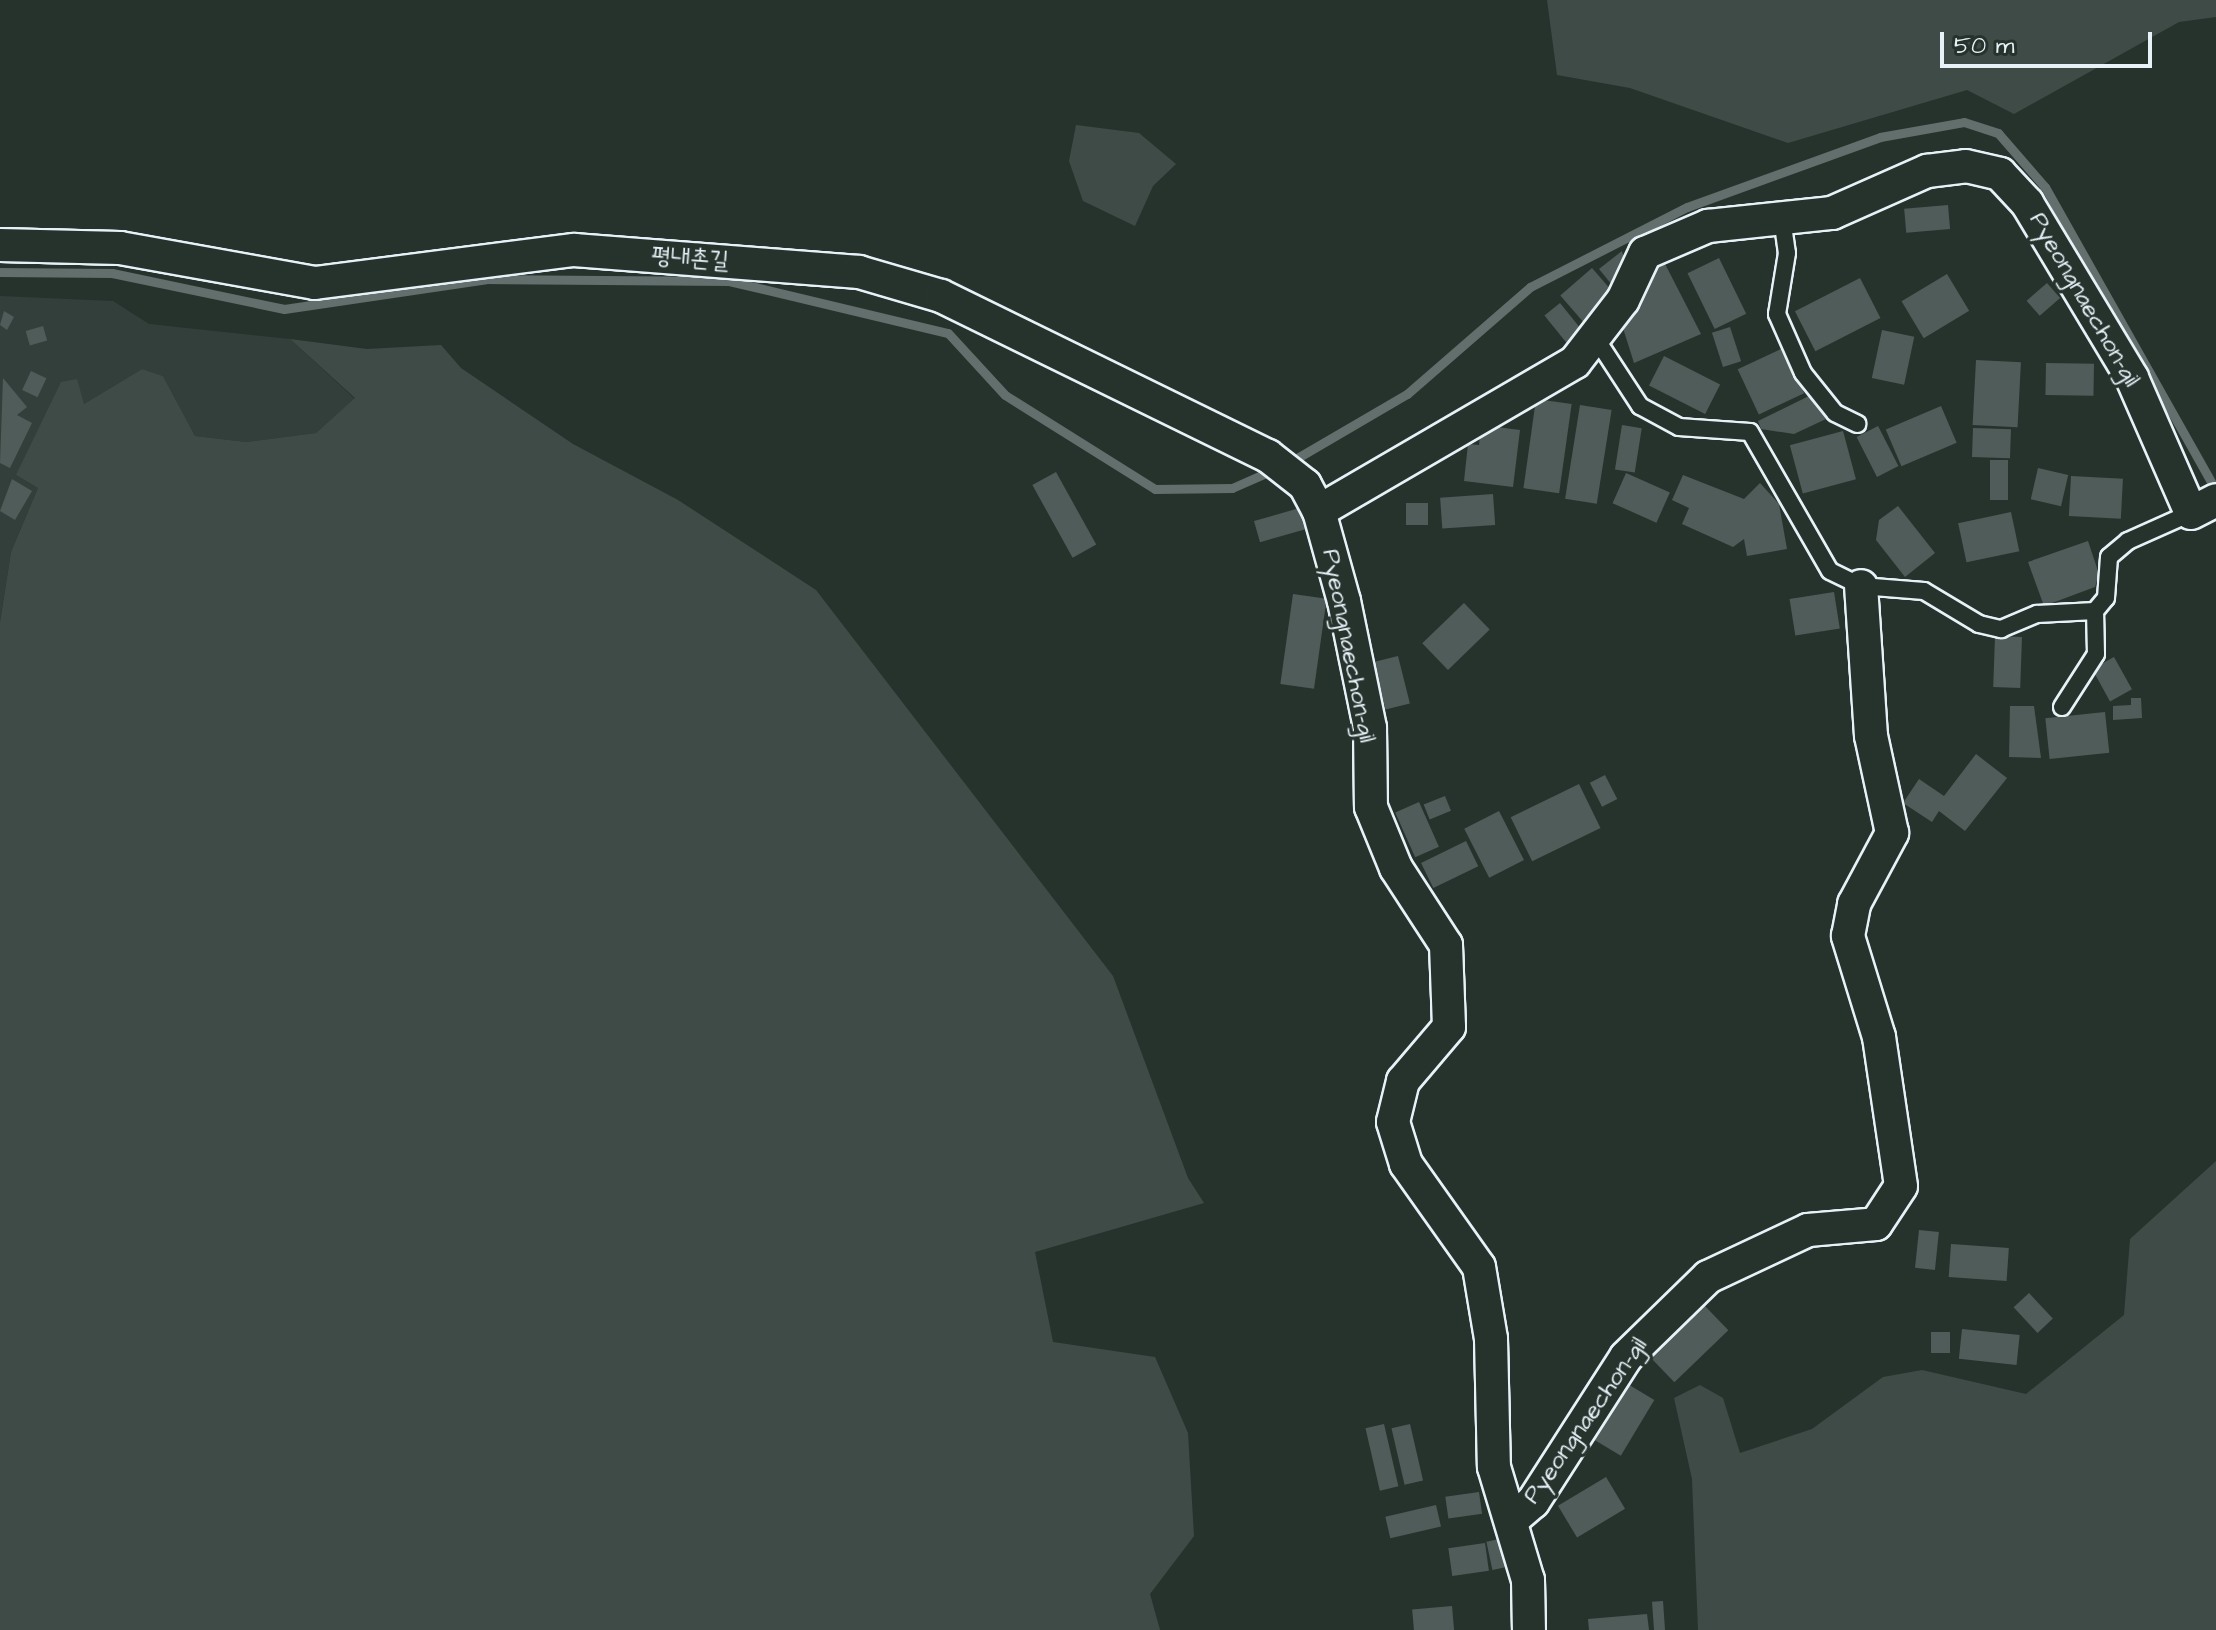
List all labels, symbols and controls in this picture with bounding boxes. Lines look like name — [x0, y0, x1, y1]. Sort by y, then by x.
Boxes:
scale bar — [1944, 16, 2156, 66]
text: 50 m — [1954, 29, 2014, 63]
street label: Pyeongnaechon-gil — [2022, 208, 2146, 392]
street label: 평내촌길 — [650, 242, 730, 276]
street label: Pyeongnaechon-gil — [1315, 547, 1381, 745]
street label: Pyeongnaechon-gil — [1518, 1332, 1654, 1510]

